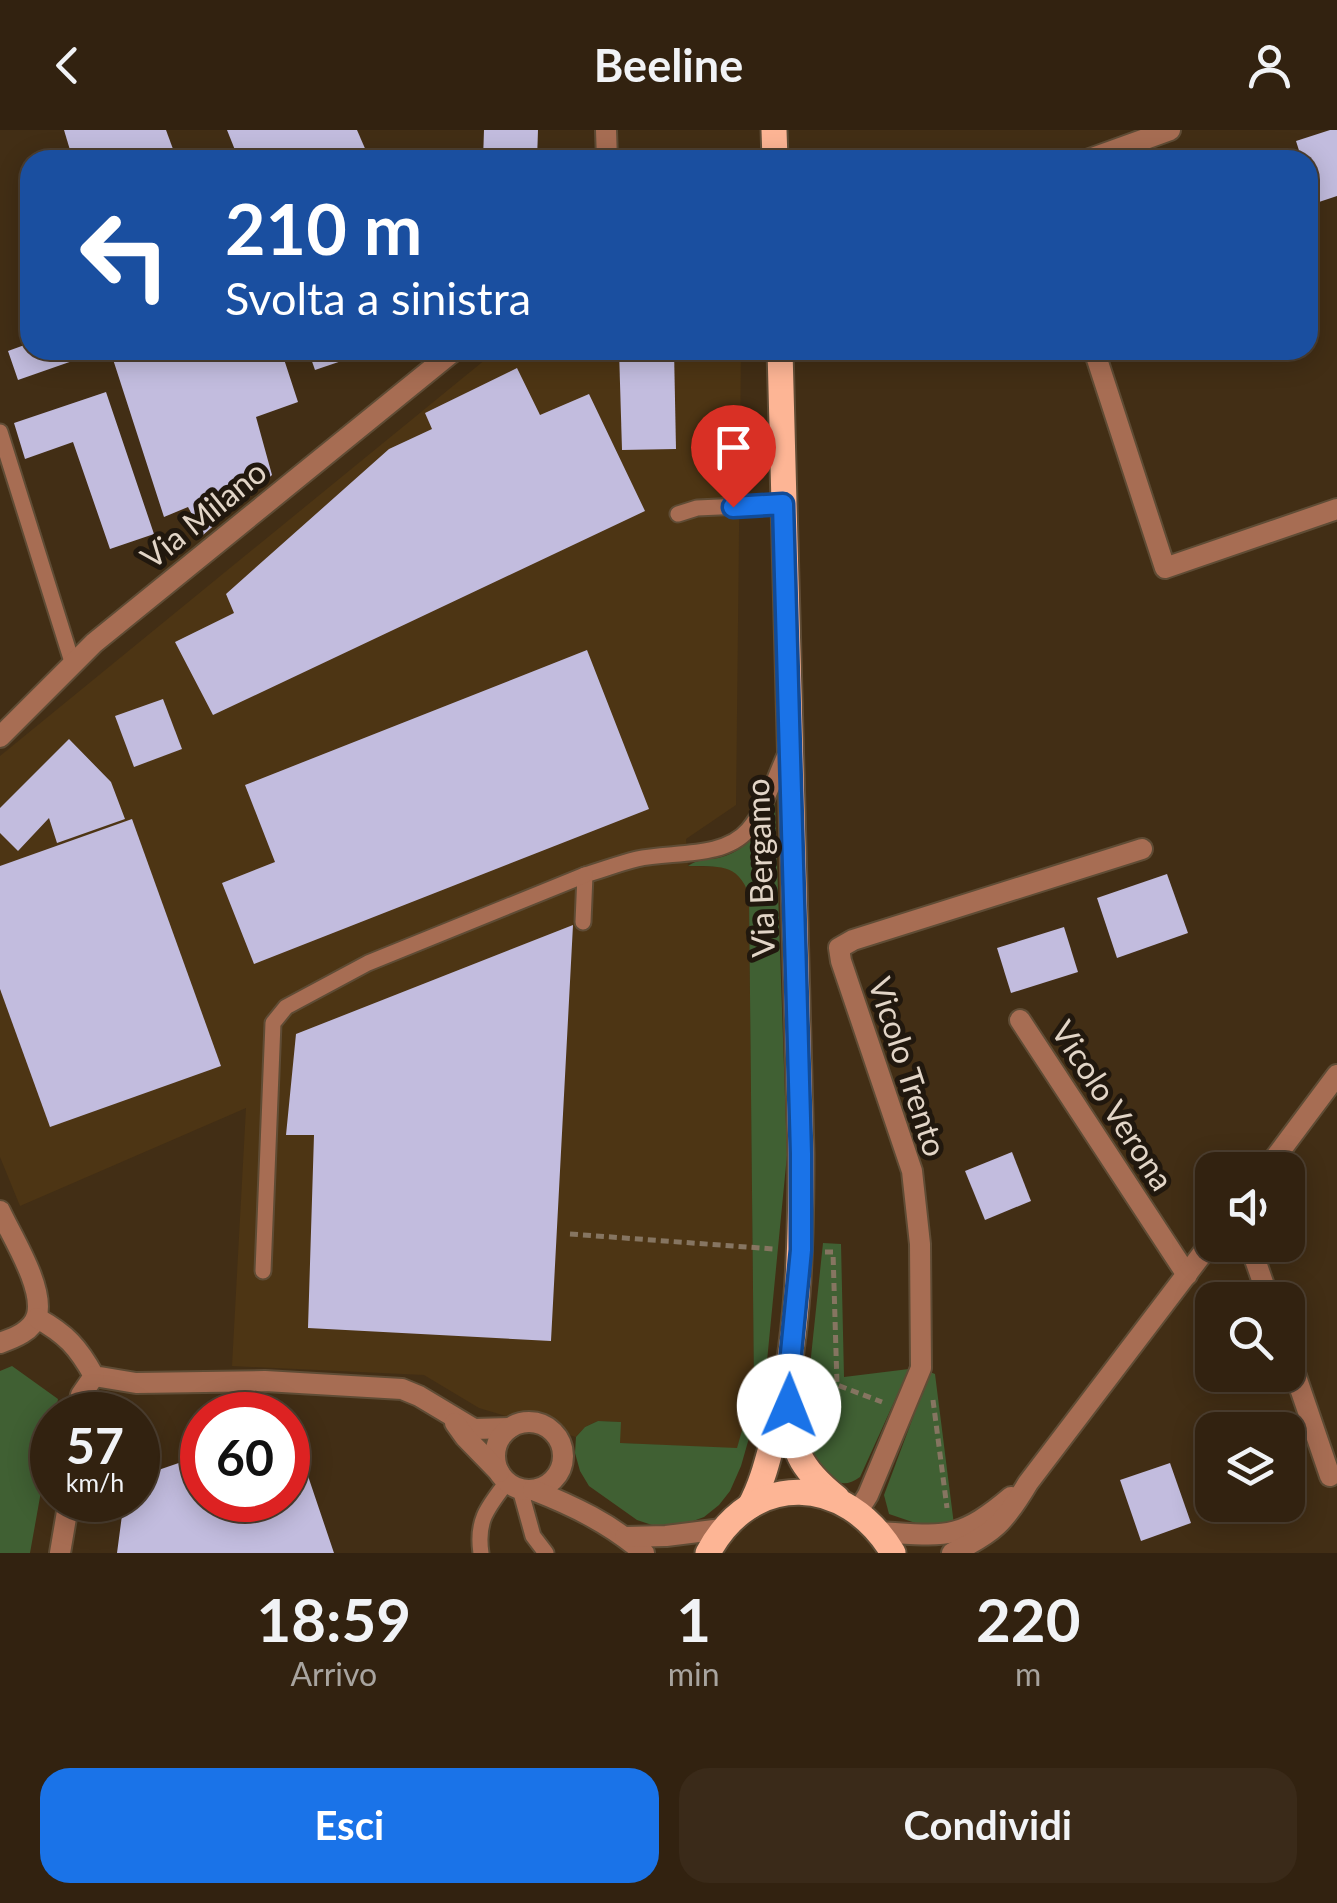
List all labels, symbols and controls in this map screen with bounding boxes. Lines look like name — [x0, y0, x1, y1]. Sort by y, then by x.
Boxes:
icon: back — [40, 38, 95, 93]
text: Beeline — [594, 38, 743, 92]
icon: person — [1242, 38, 1297, 93]
text: 210 m — [225, 186, 422, 270]
icon: left — [60, 190, 190, 320]
text: Svolta a sinistra — [225, 271, 531, 325]
pin — [691, 405, 776, 508]
icon: arrive — [706, 420, 761, 475]
street label: Via Milano — [132, 451, 274, 576]
street label: Via Bergamo — [737, 778, 782, 958]
street label: Vicolo Trento — [861, 972, 956, 1161]
street label: Vicolo Verona — [1044, 1013, 1183, 1197]
map controls — [1195, 1152, 1305, 1522]
button: sound — [1195, 1152, 1305, 1262]
button: search — [1195, 1282, 1305, 1392]
position arrow — [737, 1354, 841, 1458]
speed limit sign: 60 — [180, 1392, 310, 1522]
button: layers — [1195, 1412, 1305, 1522]
text: 57 — [66, 1415, 124, 1475]
text: km/h — [66, 1467, 124, 1497]
text: 18:59 — [257, 1583, 411, 1655]
text: 1 — [676, 1583, 711, 1655]
text: 220 — [976, 1583, 1080, 1655]
text: Arrivo — [290, 1654, 377, 1693]
text: min — [668, 1654, 720, 1693]
text: m — [1015, 1654, 1041, 1693]
button: Esci — [40, 1768, 659, 1883]
button: Condividi — [679, 1768, 1297, 1883]

